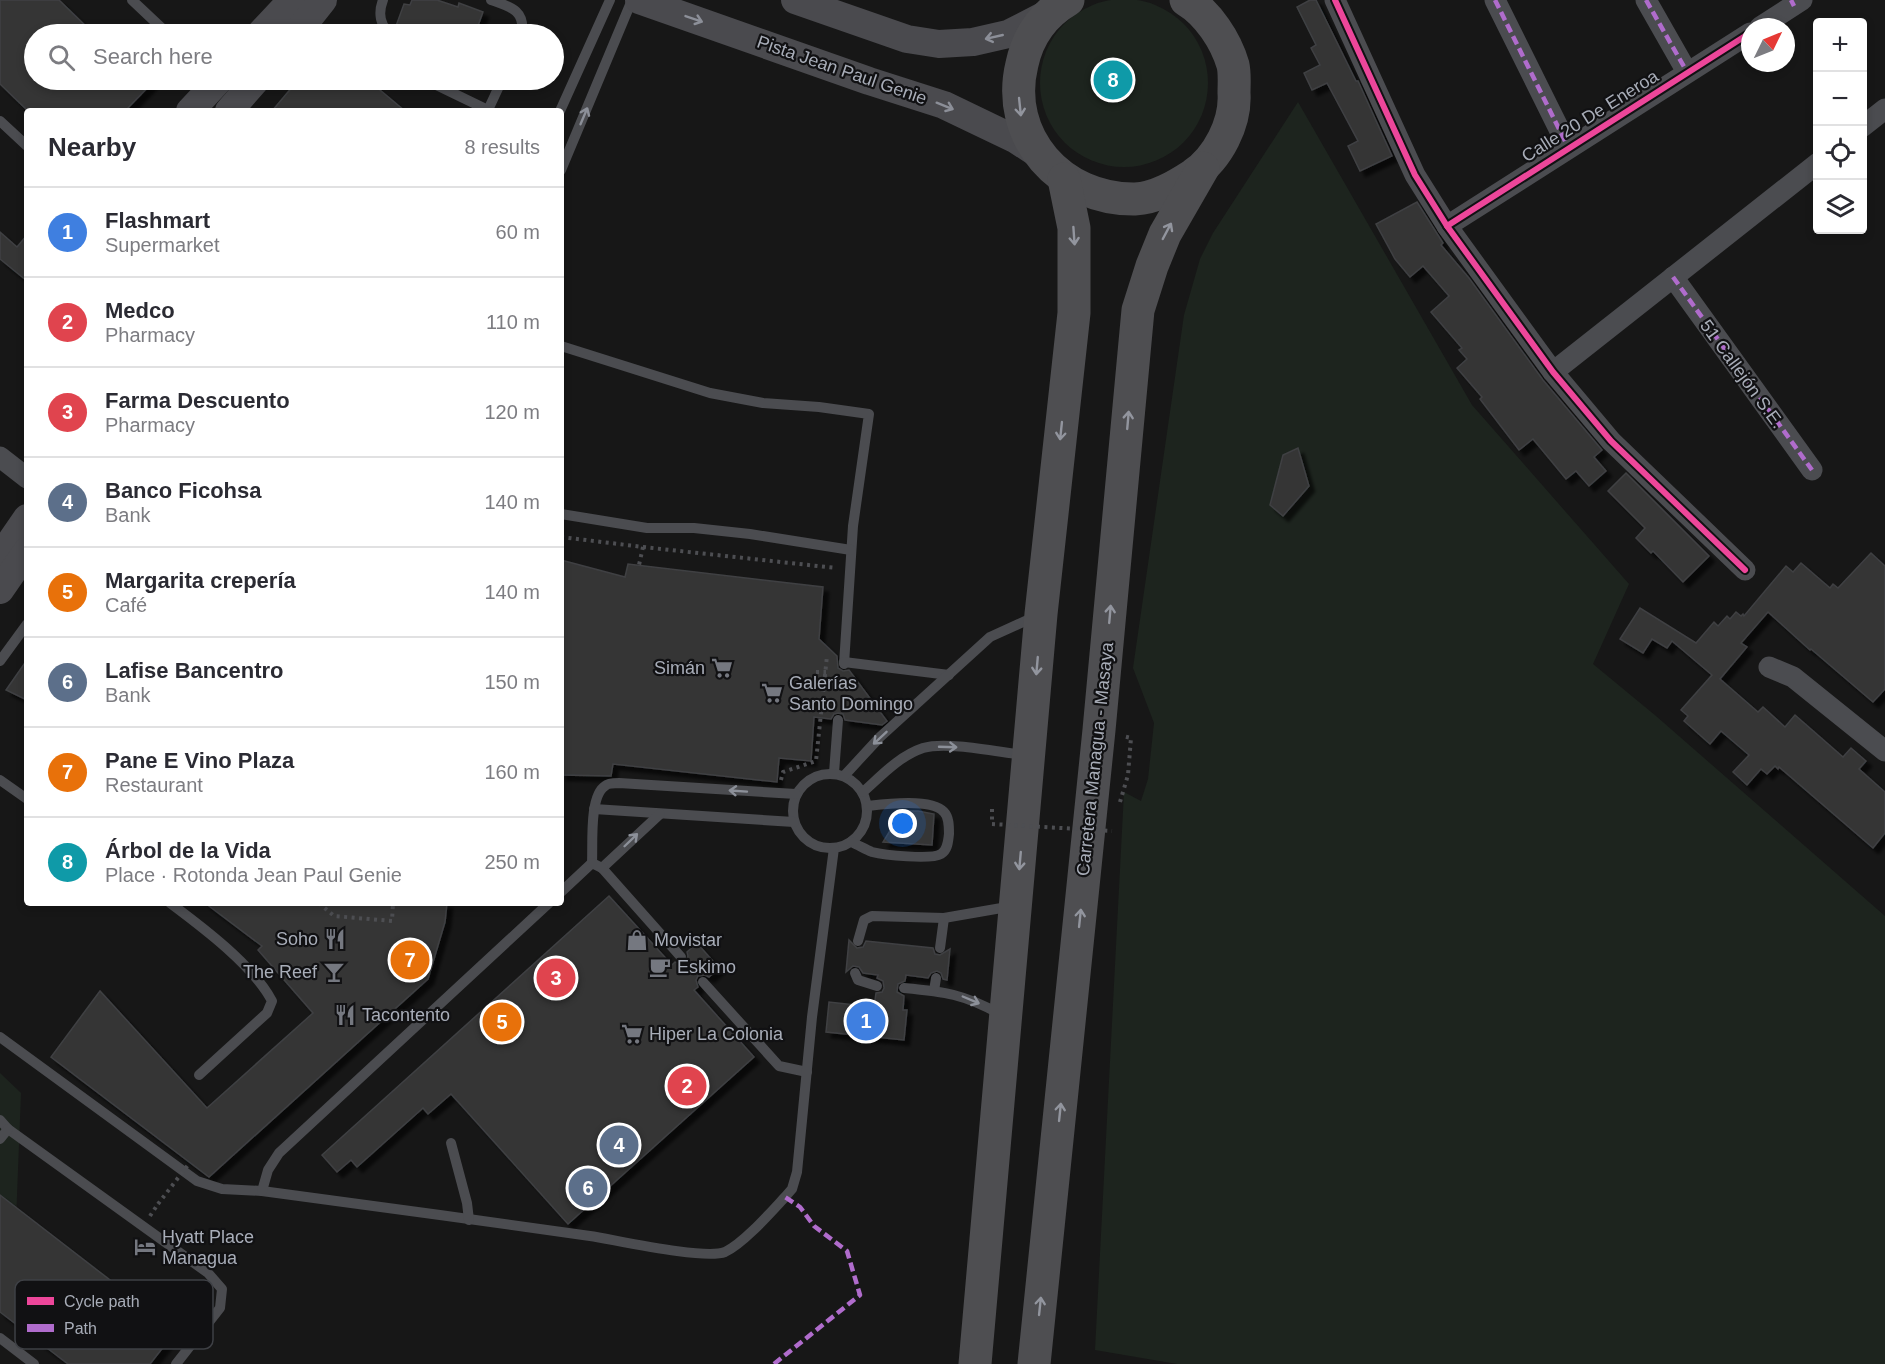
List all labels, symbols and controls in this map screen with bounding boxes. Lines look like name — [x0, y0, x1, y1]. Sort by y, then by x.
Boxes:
one-way arrow — [685, 15, 703, 26]
north arrow — [1741, 18, 1795, 72]
map controls — [1813, 18, 1867, 234]
button: + — [1813, 18, 1867, 72]
search box — [24, 24, 564, 90]
street label: Pista Jean Paul Genie — [755, 32, 929, 108]
one-way arrow — [985, 32, 1004, 44]
icon: search — [45, 41, 78, 74]
text: Search here — [93, 44, 213, 69]
pin: 8 — [1094, 58, 1132, 103]
street label: Calle 20 De Eneroa — [1518, 65, 1663, 166]
button: − — [1813, 72, 1867, 126]
one-way arrow — [1015, 96, 1026, 116]
one-way arrow — [935, 101, 954, 112]
one-way arrow — [579, 108, 590, 126]
button: locate — [1813, 126, 1867, 180]
text: Nearby — [48, 132, 136, 162]
text: 8 results — [464, 136, 540, 158]
button: layers — [1813, 180, 1867, 234]
text: Flashmart — [105, 208, 210, 233]
text: 1 — [62, 221, 73, 243]
text: 60 m — [496, 221, 540, 243]
one-way arrow — [1162, 222, 1174, 240]
one-way arrow — [1069, 226, 1080, 246]
text: Supermarket — [105, 234, 220, 256]
text: Medco — [105, 298, 175, 323]
text: 2 — [62, 311, 73, 333]
text: 110 m — [486, 311, 540, 333]
street label: 51 Callejón S.E. — [1696, 316, 1788, 432]
text: Pharmacy — [105, 324, 195, 346]
text: Farma Descuento — [105, 388, 290, 413]
text: 3 — [62, 401, 73, 423]
text: 120 m — [484, 401, 540, 423]
one-way arrow — [1123, 411, 1134, 431]
text: Pharmacy — [105, 414, 195, 436]
one-way arrow — [1056, 420, 1067, 440]
text: Banco Ficohsa — [105, 478, 261, 503]
text: 4 — [62, 491, 73, 513]
text: 140 m — [484, 491, 540, 513]
text: Bank — [105, 504, 151, 526]
text: Margarita crepería — [105, 568, 296, 593]
text: 5 — [62, 581, 73, 603]
text: 140 m — [484, 581, 540, 603]
text: Café — [105, 594, 147, 616]
one-way arrow — [1105, 605, 1116, 625]
street label: Carretera Managua - Masaya — [1073, 640, 1117, 877]
supermarket icon: Simán — [710, 656, 734, 680]
one-way arrow — [1031, 656, 1042, 676]
text: Lafise Bancentro — [105, 658, 284, 683]
place label: Simán — [654, 658, 705, 678]
text: 6 — [62, 671, 73, 693]
text: 150 m — [484, 671, 540, 693]
place label: Galerías Santo Domingo — [789, 673, 913, 714]
supermarket icon: Galerías Santo Domingo — [760, 681, 784, 705]
text: Bank — [105, 684, 151, 706]
one-way arrow — [873, 730, 888, 744]
one-way arrow — [938, 741, 958, 753]
text: Pane E Vino Plaza — [105, 748, 294, 773]
text: 7 — [62, 761, 73, 783]
text: 160 m — [484, 761, 540, 783]
text: Restaurant — [105, 774, 203, 796]
one-way arrow — [728, 785, 748, 796]
your location — [888, 809, 917, 838]
one-way arrow — [623, 833, 638, 848]
text: Árbol de la Vida — [105, 838, 271, 863]
one-way arrow — [1014, 850, 1025, 870]
text: 8 — [62, 851, 73, 873]
text: 250 m — [484, 851, 540, 873]
text: Place · Rotonda Jean Paul Genie — [105, 864, 402, 886]
one-way arrow — [1075, 908, 1086, 928]
restaurant icon: Soho — [323, 927, 347, 951]
shop icon: Movistar — [625, 928, 649, 952]
place label: Soho — [276, 929, 318, 949]
place label: Movistar — [654, 930, 722, 950]
pin: 7 — [390, 938, 430, 982]
cafe icon: Eskimo — [648, 955, 672, 979]
pin: 3 — [536, 956, 576, 1000]
place label: Eskimo — [677, 957, 736, 977]
bar icon: The Reef — [322, 960, 346, 984]
place label: The Reef — [243, 962, 318, 982]
one-way arrow — [962, 995, 980, 1006]
pin: 1 — [846, 998, 886, 1044]
pin: 5 — [482, 1000, 522, 1044]
restaurant icon: Tacontento — [333, 1003, 357, 1027]
place label: Tacontento — [362, 1005, 450, 1025]
supermarket icon: Hiper La Colonia — [620, 1022, 644, 1046]
place label: Hiper La Colonia — [649, 1024, 784, 1044]
pin: 2 — [668, 1064, 706, 1108]
one-way arrow — [1055, 1102, 1066, 1122]
pin: 4 — [600, 1122, 638, 1168]
pin: 6 — [568, 1166, 608, 1210]
place label: Hyatt Place Managua — [162, 1227, 254, 1268]
hotel icon: Hyatt Place Managua — [133, 1235, 157, 1259]
legend — [15, 1280, 213, 1349]
text: Cycle path — [64, 1293, 140, 1310]
one-way arrow — [1035, 1296, 1046, 1316]
text: Path — [64, 1320, 97, 1337]

